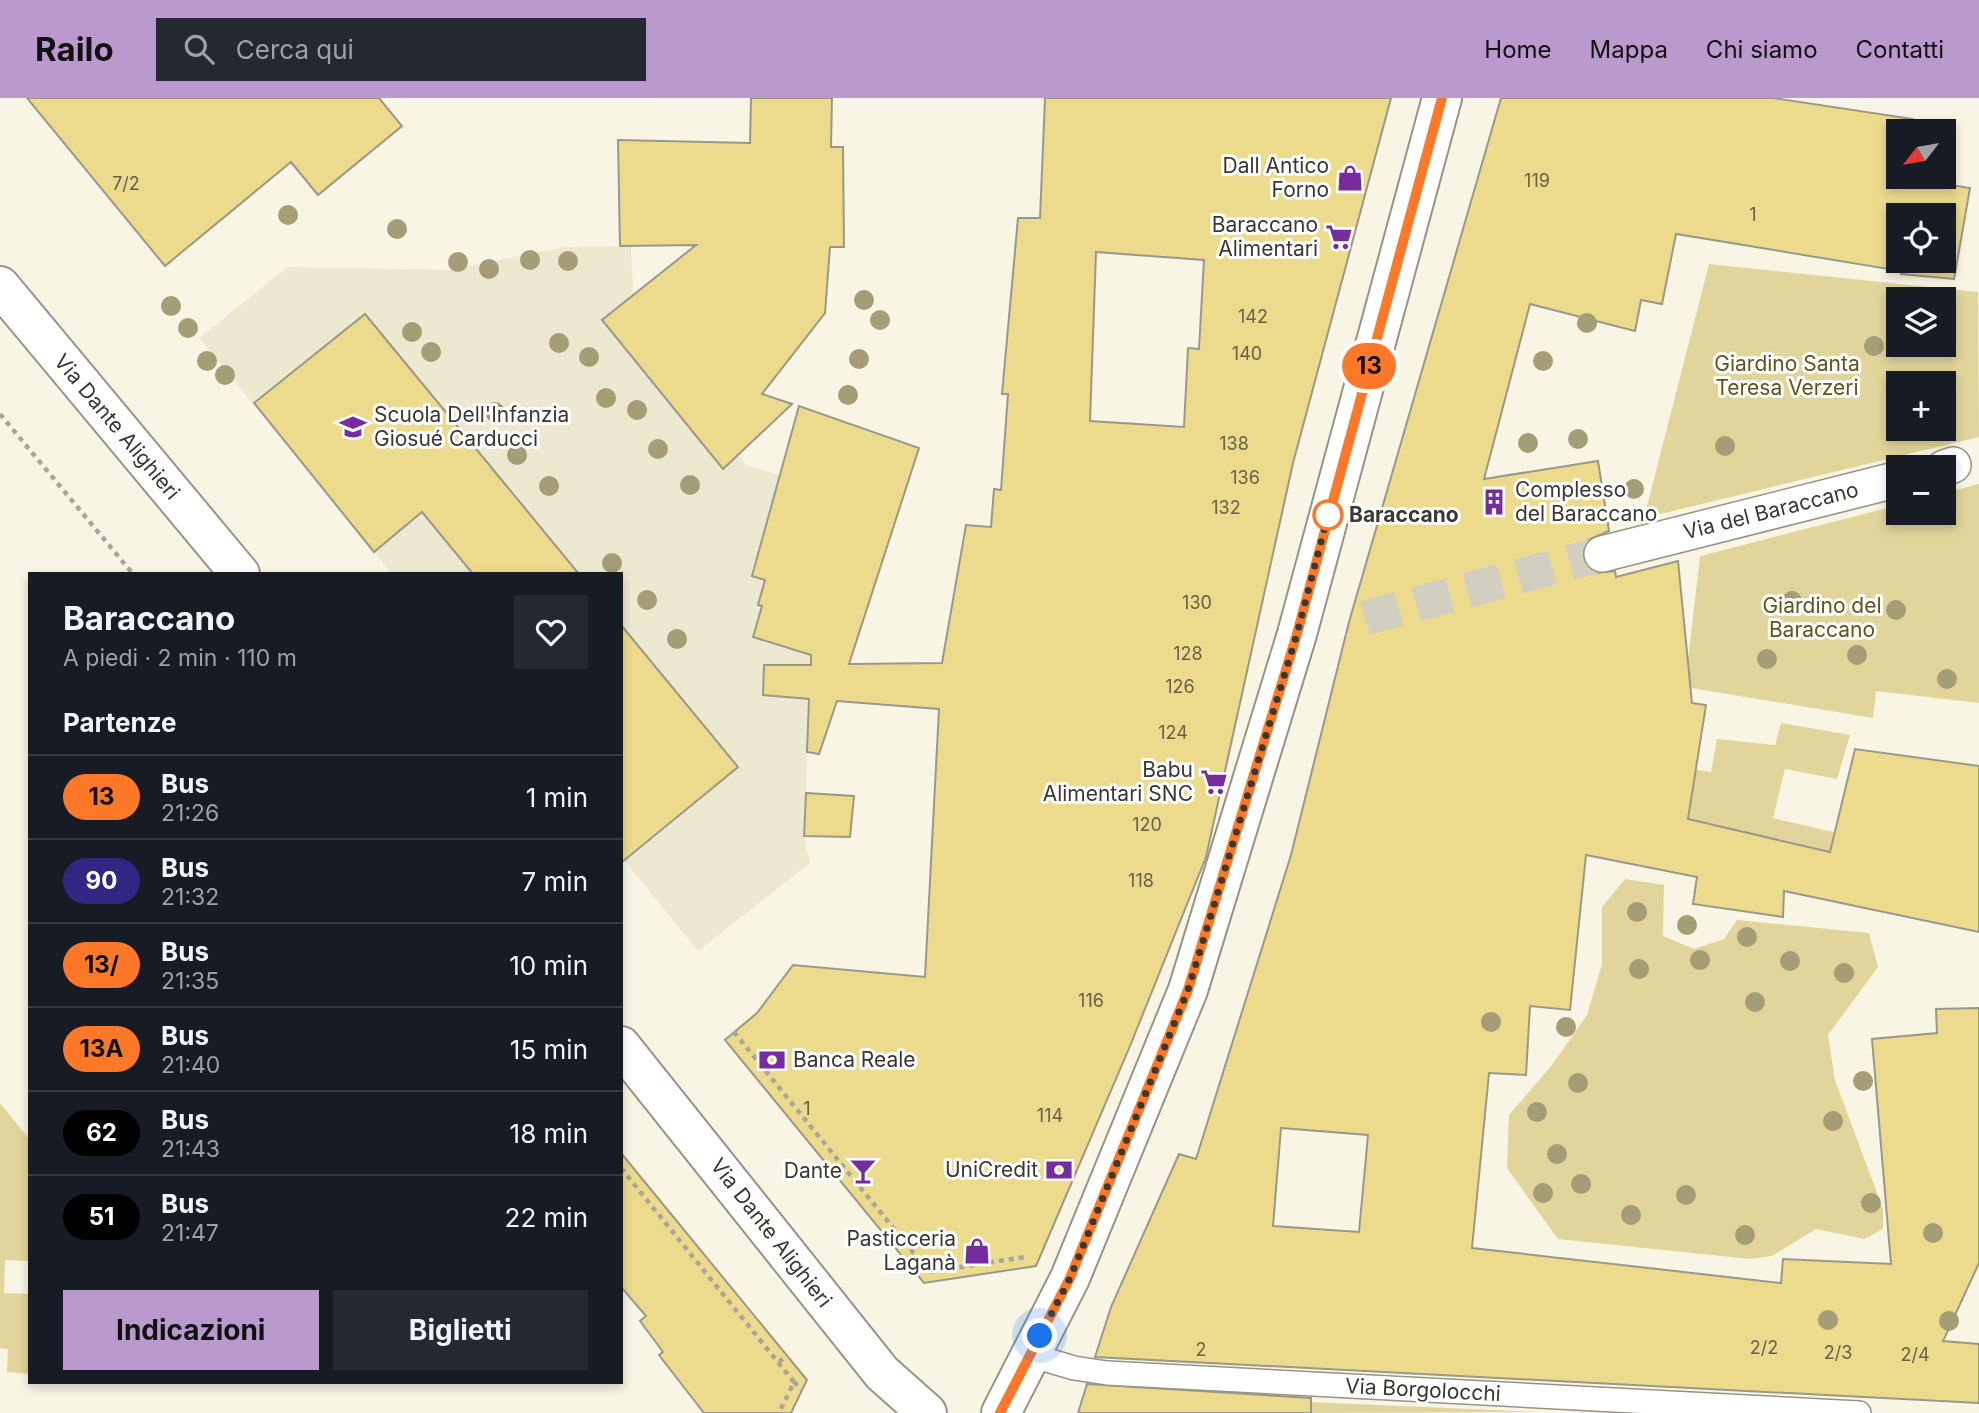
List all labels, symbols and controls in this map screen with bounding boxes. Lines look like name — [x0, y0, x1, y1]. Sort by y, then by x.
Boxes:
search box — [156, 18, 646, 81]
text: Railo — [35, 29, 114, 69]
icon: search — [180, 30, 218, 68]
text: Cerca qui — [236, 34, 354, 65]
text: Home — [1484, 35, 1552, 64]
text: Mappa — [1590, 35, 1668, 64]
text: Chi siamo — [1706, 35, 1818, 64]
text: Contatti — [1856, 35, 1944, 64]
north arrow — [1886, 119, 1956, 189]
map controls — [1886, 119, 1956, 525]
place label: Dall Antico Forno — [1223, 153, 1329, 202]
shop icon: Dall Antico Forno — [1335, 163, 1365, 193]
house number: 119 — [1524, 170, 1550, 191]
house number: 7/2 — [112, 173, 140, 194]
button: locate — [1886, 203, 1956, 273]
house number: 1 — [1749, 204, 1757, 225]
place label: Baraccano Alimentari — [1212, 212, 1318, 261]
supermarket icon: Baraccano Alimentari — [1324, 222, 1354, 252]
button: layers — [1886, 287, 1956, 357]
house number: 142 — [1238, 306, 1268, 327]
house number: 140 — [1232, 343, 1262, 364]
line badge: 13 — [1338, 343, 1400, 389]
street label: Via Dante Alighieri — [49, 349, 185, 504]
text: 13 — [1356, 351, 1382, 380]
park label: Giardino Santa Teresa Verzeri — [1714, 351, 1860, 400]
button: + — [1886, 371, 1956, 441]
place label: Scuola Dell'Infanzia Giosué Carducci — [374, 402, 569, 451]
school or university icon: Scuola Dell'Infanzia Giosué Carducci — [338, 412, 368, 442]
house number: 138 — [1219, 433, 1249, 454]
button: − — [1886, 455, 1956, 525]
house number: 136 — [1230, 467, 1260, 488]
place label: Complesso del Baraccano — [1515, 477, 1657, 526]
street label: Via del Baraccano — [1681, 477, 1861, 544]
building icon: Complesso del Baraccano — [1479, 487, 1509, 517]
house number: 132 — [1211, 497, 1241, 518]
marker: Baraccano — [1313, 500, 1343, 530]
place label: Baraccano — [1349, 502, 1459, 527]
house number: 130 — [1182, 592, 1212, 613]
park label: Giardino del Baraccano — [1762, 593, 1882, 642]
button: heart — [514, 595, 588, 669]
text: Baraccano — [63, 598, 235, 638]
house number: 128 — [1173, 643, 1203, 664]
text: A piedi · 2 min · 110 m — [63, 644, 297, 672]
house number: 126 — [1165, 676, 1195, 697]
text: Partenze — [63, 707, 177, 738]
house number: 124 — [1158, 722, 1188, 743]
place label: Babu Alimentari SNC — [1043, 757, 1193, 806]
supermarket icon: Babu Alimentari SNC — [1199, 767, 1229, 797]
text: Bus — [161, 768, 209, 799]
text: 13 — [89, 782, 114, 811]
text: 1 min — [526, 782, 588, 813]
text: 21:26 — [161, 799, 219, 827]
house number: 120 — [1132, 814, 1162, 835]
text: Bus — [161, 852, 209, 883]
text: 90 — [86, 866, 117, 895]
text: 7 min — [522, 866, 588, 897]
house number: 118 — [1128, 870, 1154, 891]
text: 21:32 — [161, 883, 219, 911]
text: Bus — [161, 936, 209, 967]
text: 13/ — [84, 950, 119, 979]
text: 10 min — [509, 950, 588, 981]
text: 21:35 — [161, 967, 219, 995]
house number: 116 — [1078, 990, 1104, 1011]
text: Bus — [161, 1020, 209, 1051]
text: 13A — [80, 1034, 123, 1063]
text: 15 min — [510, 1034, 588, 1065]
bank icon: Banca Reale — [757, 1045, 787, 1075]
place label: Banca Reale — [793, 1047, 916, 1072]
text: 21:40 — [161, 1051, 220, 1079]
house number: 1 — [803, 1098, 811, 1119]
text: Bus — [161, 1104, 209, 1135]
house number: 114 — [1037, 1105, 1063, 1126]
text: 62 — [86, 1118, 117, 1147]
text: 18 min — [510, 1118, 588, 1149]
text: 21:43 — [161, 1135, 220, 1163]
street label: Via Dante Alighieri — [705, 1153, 837, 1312]
bank icon: UniCredit — [1044, 1155, 1074, 1185]
bar icon: Dante — [848, 1156, 878, 1186]
place label: UniCredit — [945, 1157, 1038, 1182]
place label: Dante — [784, 1158, 842, 1183]
text: Bus — [161, 1188, 209, 1219]
text: 51 — [89, 1202, 114, 1231]
text: 22 min — [505, 1202, 588, 1233]
text: 21:47 — [161, 1219, 219, 1247]
place label: Pasticceria Laganà — [846, 1226, 956, 1275]
shop icon: Pasticceria Laganà — [962, 1236, 992, 1266]
button: Indicazioni — [63, 1290, 319, 1370]
button: Biglietti — [333, 1290, 588, 1370]
your location — [1022, 1318, 1057, 1353]
house number: 2/2 — [1750, 1337, 1778, 1358]
house number: 2 — [1196, 1339, 1206, 1360]
house number: 2/3 — [1824, 1342, 1852, 1363]
house number: 2/4 — [1900, 1344, 1930, 1365]
street label: Via Borgolocchi — [1345, 1373, 1501, 1406]

